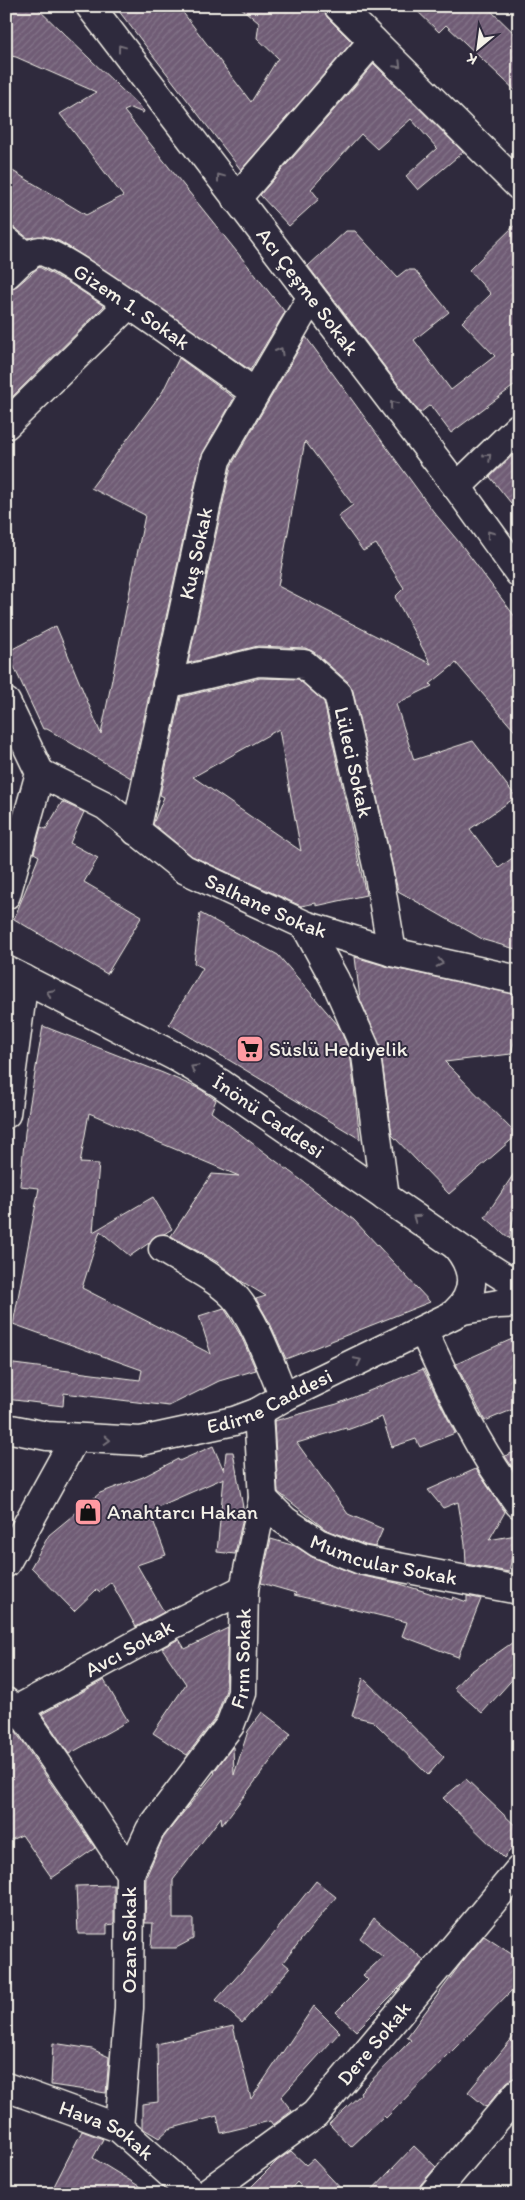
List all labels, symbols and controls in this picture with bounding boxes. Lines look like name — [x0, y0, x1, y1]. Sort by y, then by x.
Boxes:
north arrow — [452, 22, 502, 72]
one-way arrow — [119, 45, 127, 54]
text: K — [463, 49, 480, 69]
one-way arrow — [392, 60, 401, 69]
one-way arrow — [217, 174, 225, 183]
street label: Acı Çeşme Sokak — [252, 222, 365, 360]
street label: Gizem 1. Sokak — [69, 258, 195, 355]
one-way arrow — [274, 347, 284, 356]
one-way arrow — [390, 400, 399, 410]
one-way arrow — [482, 454, 491, 463]
street label: Kuş Sokak — [173, 505, 218, 602]
one-way arrow — [487, 530, 496, 539]
street label: Lüleci Sokak — [329, 704, 379, 820]
street label: Salhane Sokak — [201, 867, 330, 943]
one-way arrow — [435, 957, 444, 967]
one-way arrow — [47, 989, 56, 999]
supermarket icon: Süslü Hediyelik — [235, 1034, 265, 1064]
place label: Süslü Hediyelik — [269, 1036, 408, 1061]
one-way arrow — [191, 1065, 200, 1075]
street label: İnönü Caddesi — [209, 1069, 330, 1163]
one-way arrow — [412, 1215, 422, 1224]
one-way arrow — [353, 1357, 362, 1367]
street label: Edirne Caddesi — [204, 1363, 336, 1439]
one-way arrow — [103, 1434, 111, 1445]
shop icon: Anahtarcı Hakan — [73, 1497, 103, 1527]
place label: Anahtarcı Hakan — [107, 1499, 258, 1524]
street label: Mumcular Sokak — [307, 1528, 460, 1590]
street label: Fırın Sokak — [224, 1608, 256, 1712]
street label: Avcı Sokak — [80, 1614, 178, 1682]
street label: Ozan Sokak — [116, 1886, 141, 1993]
street label: Dere Sokak — [331, 1996, 416, 2090]
street label: Hava Sokak — [56, 2094, 159, 2165]

